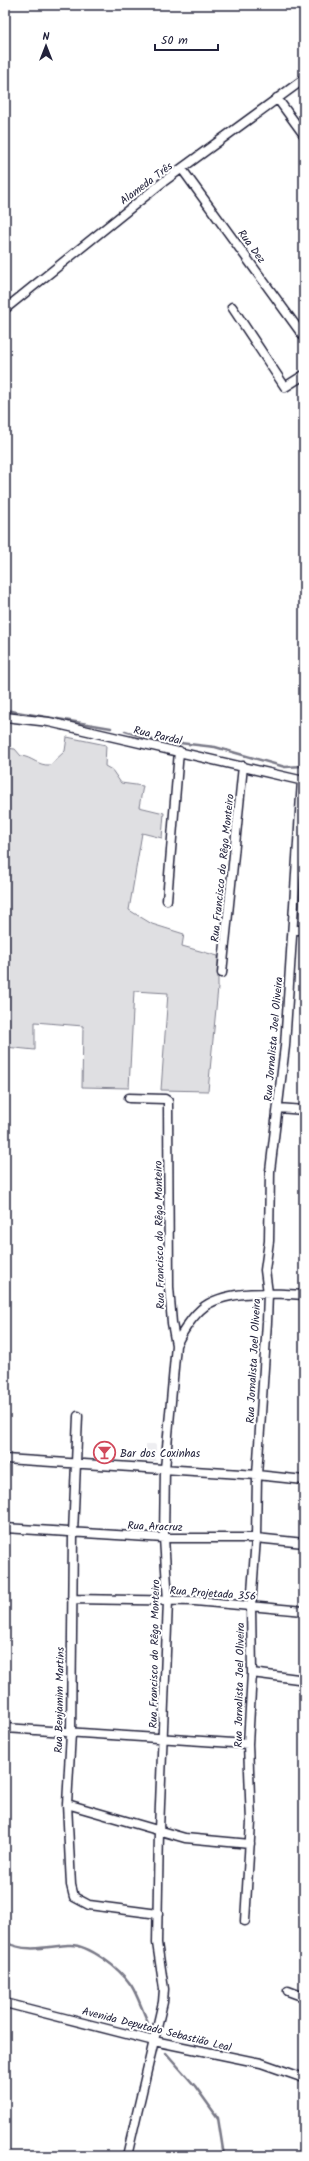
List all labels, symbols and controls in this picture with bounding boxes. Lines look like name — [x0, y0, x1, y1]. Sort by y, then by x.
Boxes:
north arrow — [26, 26, 66, 66]
scale bar — [155, 26, 218, 52]
text: N — [43, 28, 50, 46]
text: 50 m — [161, 31, 188, 50]
street label: Alameda Três — [116, 158, 177, 210]
street label: Rua Dez — [233, 226, 270, 267]
street label: Rua Pardal — [132, 722, 184, 750]
street label: Rua Francisco do Rêgo Monteiro — [206, 793, 240, 943]
street label: Rua Jornalista Joel Oliveira — [260, 976, 288, 1102]
street label: Rua Francisco do Rêgo Monteiro — [150, 1160, 170, 1310]
street label: Rua Jornalista Joel Oliveira — [242, 1298, 266, 1424]
bar icon: Bar dos Coxinhas — [92, 1440, 118, 1466]
place label: Bar dos Coxinhas — [120, 1445, 201, 1463]
street label: Rua Aracruz — [127, 1517, 183, 1537]
street label: Rua Francisco do Rêgo Monteiro — [145, 1579, 165, 1729]
street label: Rua Projetada 356 — [169, 1582, 257, 1606]
street label: Rua Jornalista Joel Oliveira — [230, 1622, 250, 1748]
street label: Rua Benjamim Martins — [50, 1646, 70, 1753]
street label: Avenida Deputado Sebastião Leal — [80, 2003, 234, 2057]

